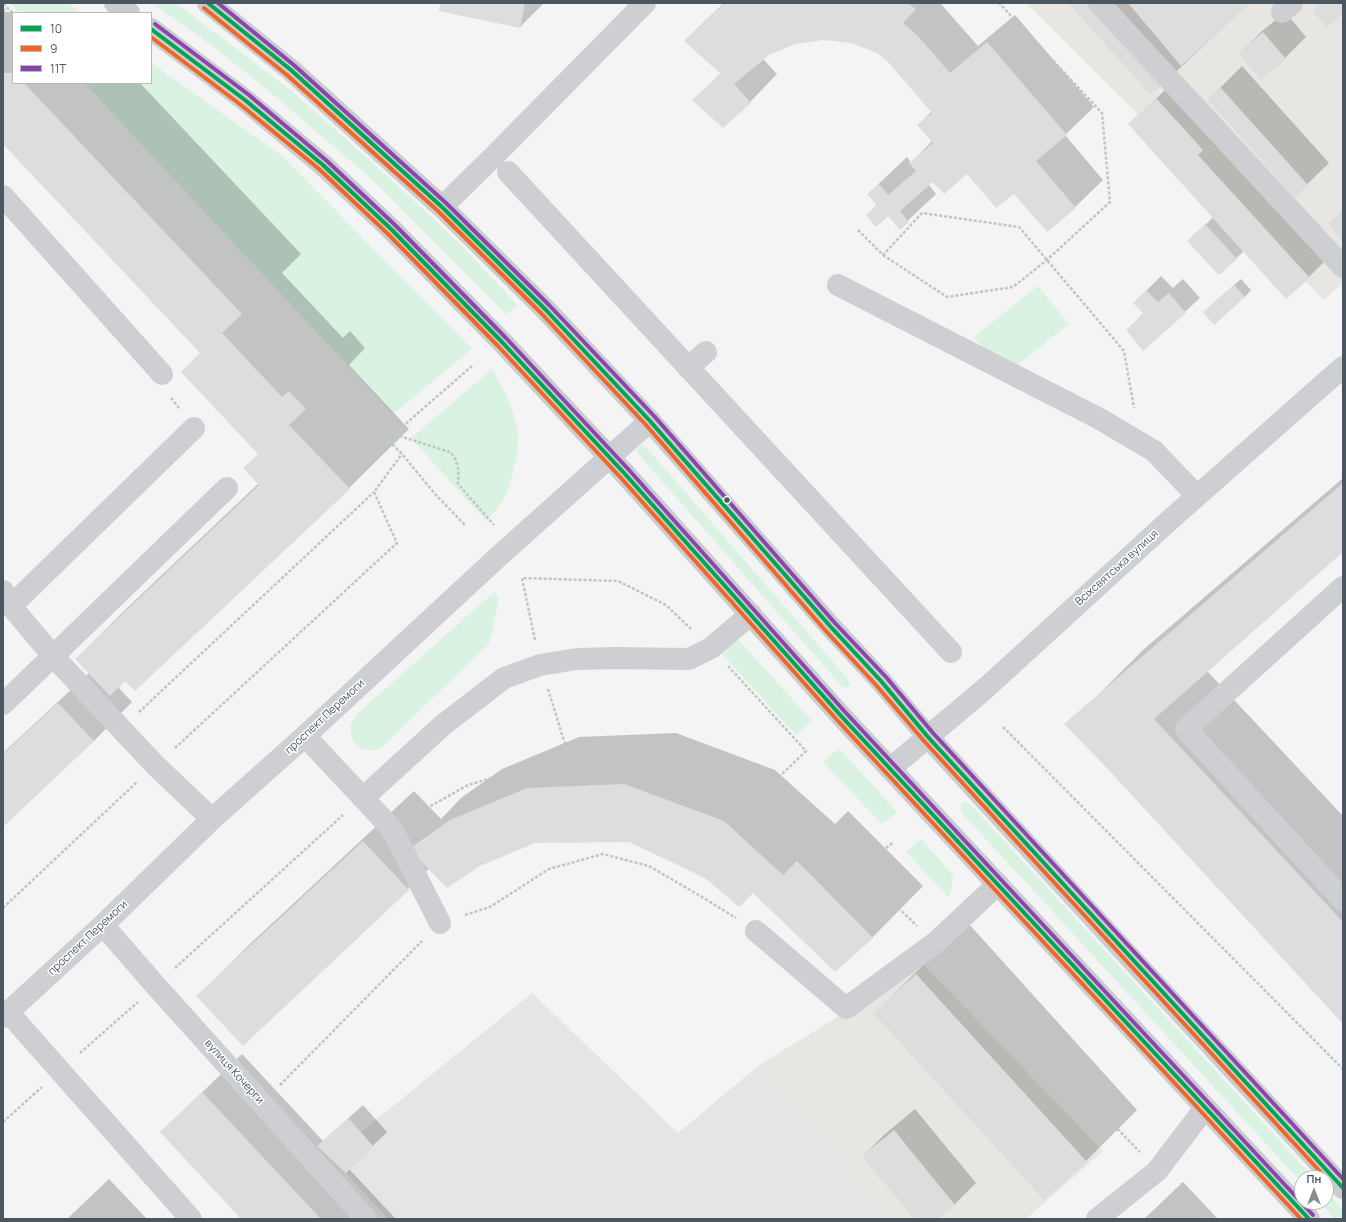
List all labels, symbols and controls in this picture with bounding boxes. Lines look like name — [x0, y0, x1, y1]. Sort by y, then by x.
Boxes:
legend — [12, 12, 152, 84]
text: 10 — [50, 20, 62, 37]
text: 9 — [50, 40, 57, 57]
text: 11Т — [50, 60, 67, 77]
unlabelled marker — [722, 495, 732, 505]
street label: Всіхсвятська вулиця — [1073, 527, 1161, 609]
street label: проспект Перемоги — [283, 677, 367, 757]
street label: проспект Перемоги — [46, 898, 130, 978]
street label: вулиця Кочерги — [202, 1037, 266, 1107]
north arrow — [1294, 1170, 1334, 1210]
text: Пн — [1307, 1171, 1321, 1186]

